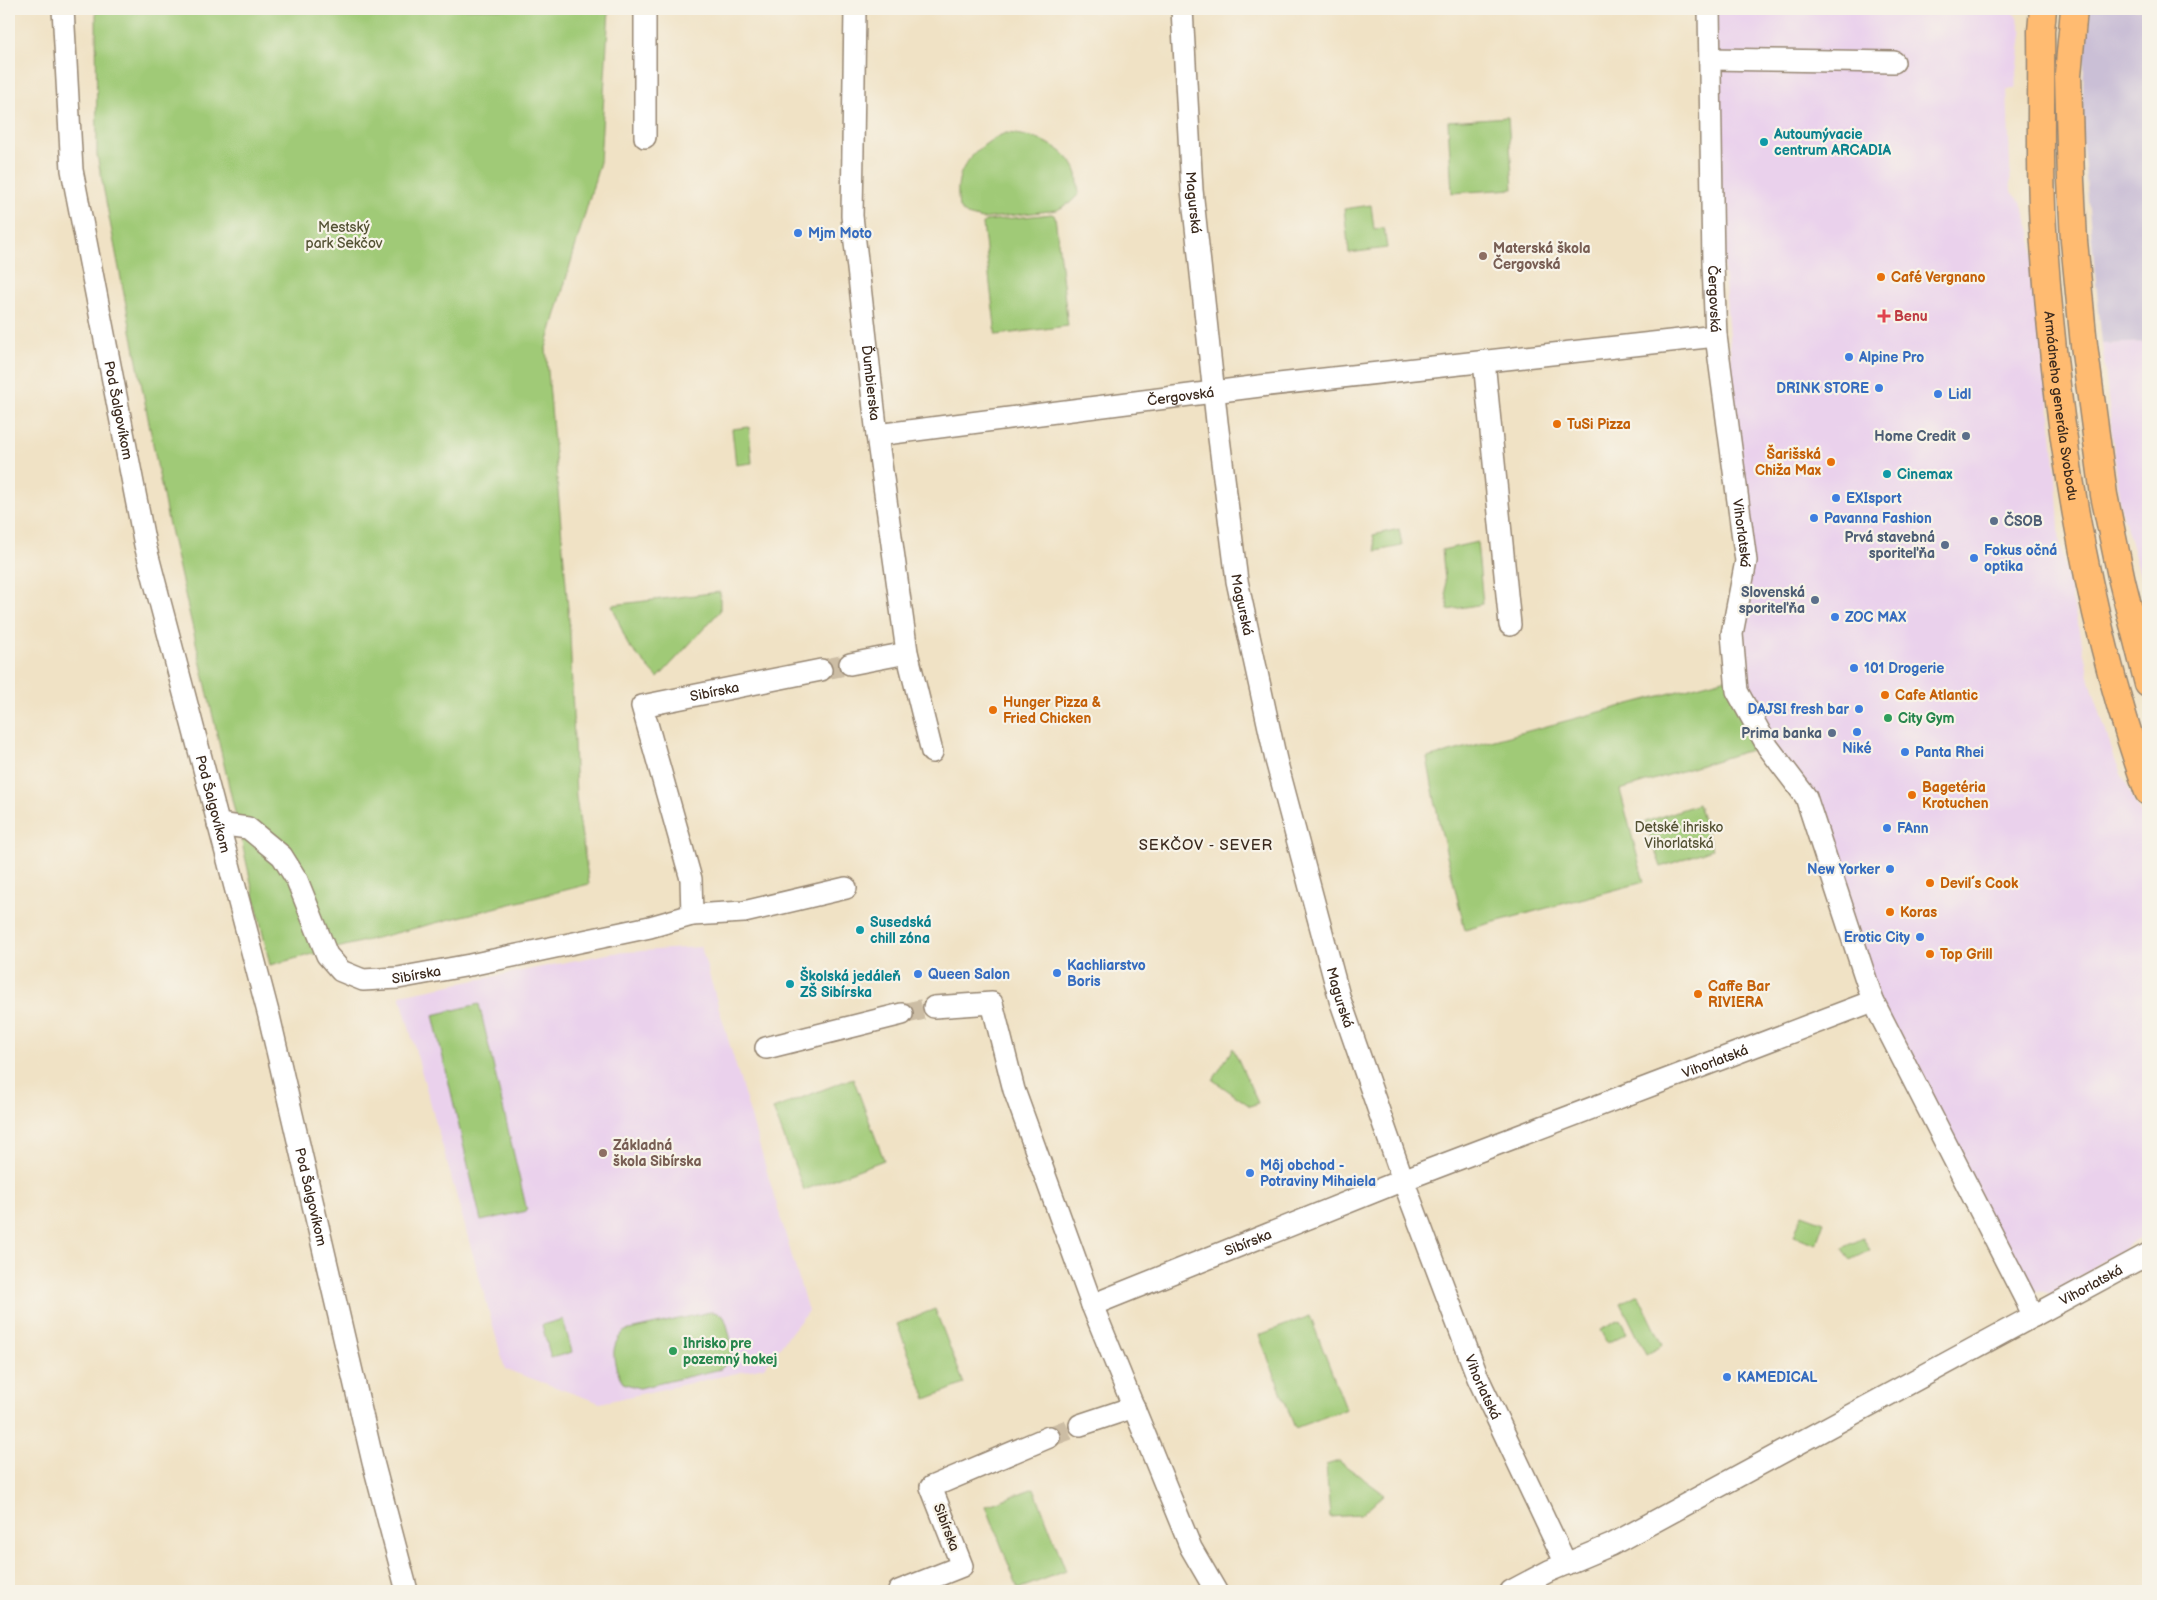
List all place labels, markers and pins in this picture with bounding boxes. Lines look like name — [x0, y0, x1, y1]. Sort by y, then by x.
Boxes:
place label: Autoumývacie centrum ARCADIA — [1773, 126, 1892, 159]
marker: Autoumývacie centrum ARCADIA — [1758, 136, 1770, 148]
place label: Mjm Moto — [808, 225, 872, 242]
marker: Mjm Moto — [792, 227, 804, 239]
place label: Materská škola Čergovská — [1493, 240, 1590, 273]
marker: Materská škola Čergovská — [1477, 250, 1489, 262]
place label: Café Vergnano — [1891, 269, 1986, 286]
marker: Café Vergnano — [1875, 271, 1887, 283]
place label: Benu — [1894, 308, 1928, 325]
marker: Benu — [1878, 310, 1890, 322]
place label: Alpine Pro — [1858, 349, 1924, 366]
marker: Alpine Pro — [1843, 351, 1855, 363]
place label: DRINK STORE — [1776, 380, 1869, 397]
marker: DRINK STORE — [1873, 382, 1885, 394]
place label: Lidl — [1948, 386, 1971, 403]
marker: Lidl — [1932, 388, 1944, 400]
place label: TuSi Pizza — [1567, 416, 1631, 433]
marker: TuSi Pizza — [1551, 418, 1563, 430]
place label: Home Credit — [1874, 428, 1956, 445]
marker: Home Credit — [1960, 430, 1972, 442]
place label: Šarišská Chiža Max — [1755, 444, 1822, 479]
marker: Šarišská Chiža Max — [1825, 456, 1837, 468]
place label: Cinemax — [1897, 466, 1953, 483]
marker: Cinemax — [1881, 468, 1893, 480]
place label: EXIsport — [1846, 490, 1902, 507]
marker: EXIsport — [1830, 492, 1842, 504]
place label: Pavanna Fashion — [1824, 510, 1932, 527]
place label: ČSOB — [2004, 511, 2043, 530]
marker: Pavanna Fashion — [1808, 512, 1820, 524]
marker: ČSOB — [1988, 515, 2000, 527]
place label: Prvá stavebná sporiteľňa — [1845, 529, 1935, 562]
marker: Prvá stavebná sporiteľňa — [1939, 539, 1951, 551]
place label: Fokus očná optika — [1984, 542, 2057, 575]
marker: Fokus očná optika — [1968, 552, 1980, 564]
place label: Slovenská sporiteľňa — [1739, 584, 1805, 617]
marker: Slovenská sporiteľňa — [1809, 594, 1821, 606]
place label: ZOC MAX — [1845, 609, 1907, 626]
marker: ZOC MAX — [1829, 611, 1841, 623]
place label: 101 Drogerie — [1864, 660, 1944, 677]
marker: 101 Drogerie — [1848, 662, 1860, 674]
place label: Cafe Atlantic — [1895, 687, 1978, 704]
marker: Cafe Atlantic — [1879, 689, 1891, 701]
place label: Hunger Pizza & Fried Chicken — [1003, 694, 1101, 727]
place label: DAJSI fresh bar — [1747, 701, 1849, 718]
marker: DAJSI fresh bar — [1853, 703, 1865, 715]
marker: Hunger Pizza & Fried Chicken — [987, 704, 999, 716]
place label: City Gym — [1898, 710, 1955, 727]
marker: City Gym — [1882, 712, 1894, 724]
place label: Prima banka — [1741, 725, 1822, 742]
marker: Niké — [1851, 726, 1863, 738]
marker: Prima banka — [1826, 727, 1838, 739]
place label: Niké — [1842, 740, 1872, 757]
place label: Panta Rhei — [1915, 744, 1984, 761]
marker: Panta Rhei — [1899, 746, 1911, 758]
place label: Bagetéria Krotuchen — [1922, 779, 1989, 812]
marker: Bagetéria Krotuchen — [1906, 789, 1918, 801]
place label: FAnn — [1897, 820, 1929, 837]
marker: FAnn — [1881, 822, 1893, 834]
place label: New Yorker — [1807, 861, 1880, 878]
marker: New Yorker — [1884, 863, 1896, 875]
place label: Devil´s Cook — [1940, 875, 2019, 892]
marker: Devil´s Cook — [1924, 877, 1936, 889]
place label: Koras — [1900, 904, 1937, 921]
marker: Koras — [1884, 906, 1896, 918]
place label: Susedská chill zóna — [870, 914, 931, 947]
marker: Susedská chill zóna — [854, 924, 866, 936]
place label: Erotic City — [1844, 929, 1911, 946]
marker: Erotic City — [1914, 931, 1926, 943]
place label: Top Grill — [1940, 946, 1993, 963]
marker: Top Grill — [1924, 948, 1936, 960]
place label: Kachliarstvo Boris — [1067, 957, 1146, 990]
place label: Školská jedáleň ZŠ Sibírska — [800, 966, 901, 1001]
place label: Queen Salon — [928, 966, 1010, 983]
marker: Kachliarstvo Boris — [1051, 967, 1063, 979]
marker: Queen Salon — [912, 968, 924, 980]
marker: Školská jedáleň ZŠ Sibírska — [784, 978, 796, 990]
place label: Caffe Bar RIVIERA — [1708, 978, 1770, 1011]
marker: Caffe Bar RIVIERA — [1692, 988, 1704, 1000]
place label: Základná škola Sibírska — [613, 1137, 701, 1170]
marker: Základná škola Sibírska — [597, 1147, 609, 1159]
place label: Môj obchod - Potraviny Mihaiela — [1260, 1157, 1376, 1190]
marker: Môj obchod - Potraviny Mihaiela — [1244, 1167, 1256, 1179]
place label: Ihrisko pre pozemný hokej — [683, 1335, 778, 1368]
marker: Ihrisko pre pozemný hokej — [667, 1345, 679, 1357]
place label: KAMEDICAL — [1737, 1369, 1817, 1386]
marker: KAMEDICAL — [1721, 1371, 1733, 1383]

